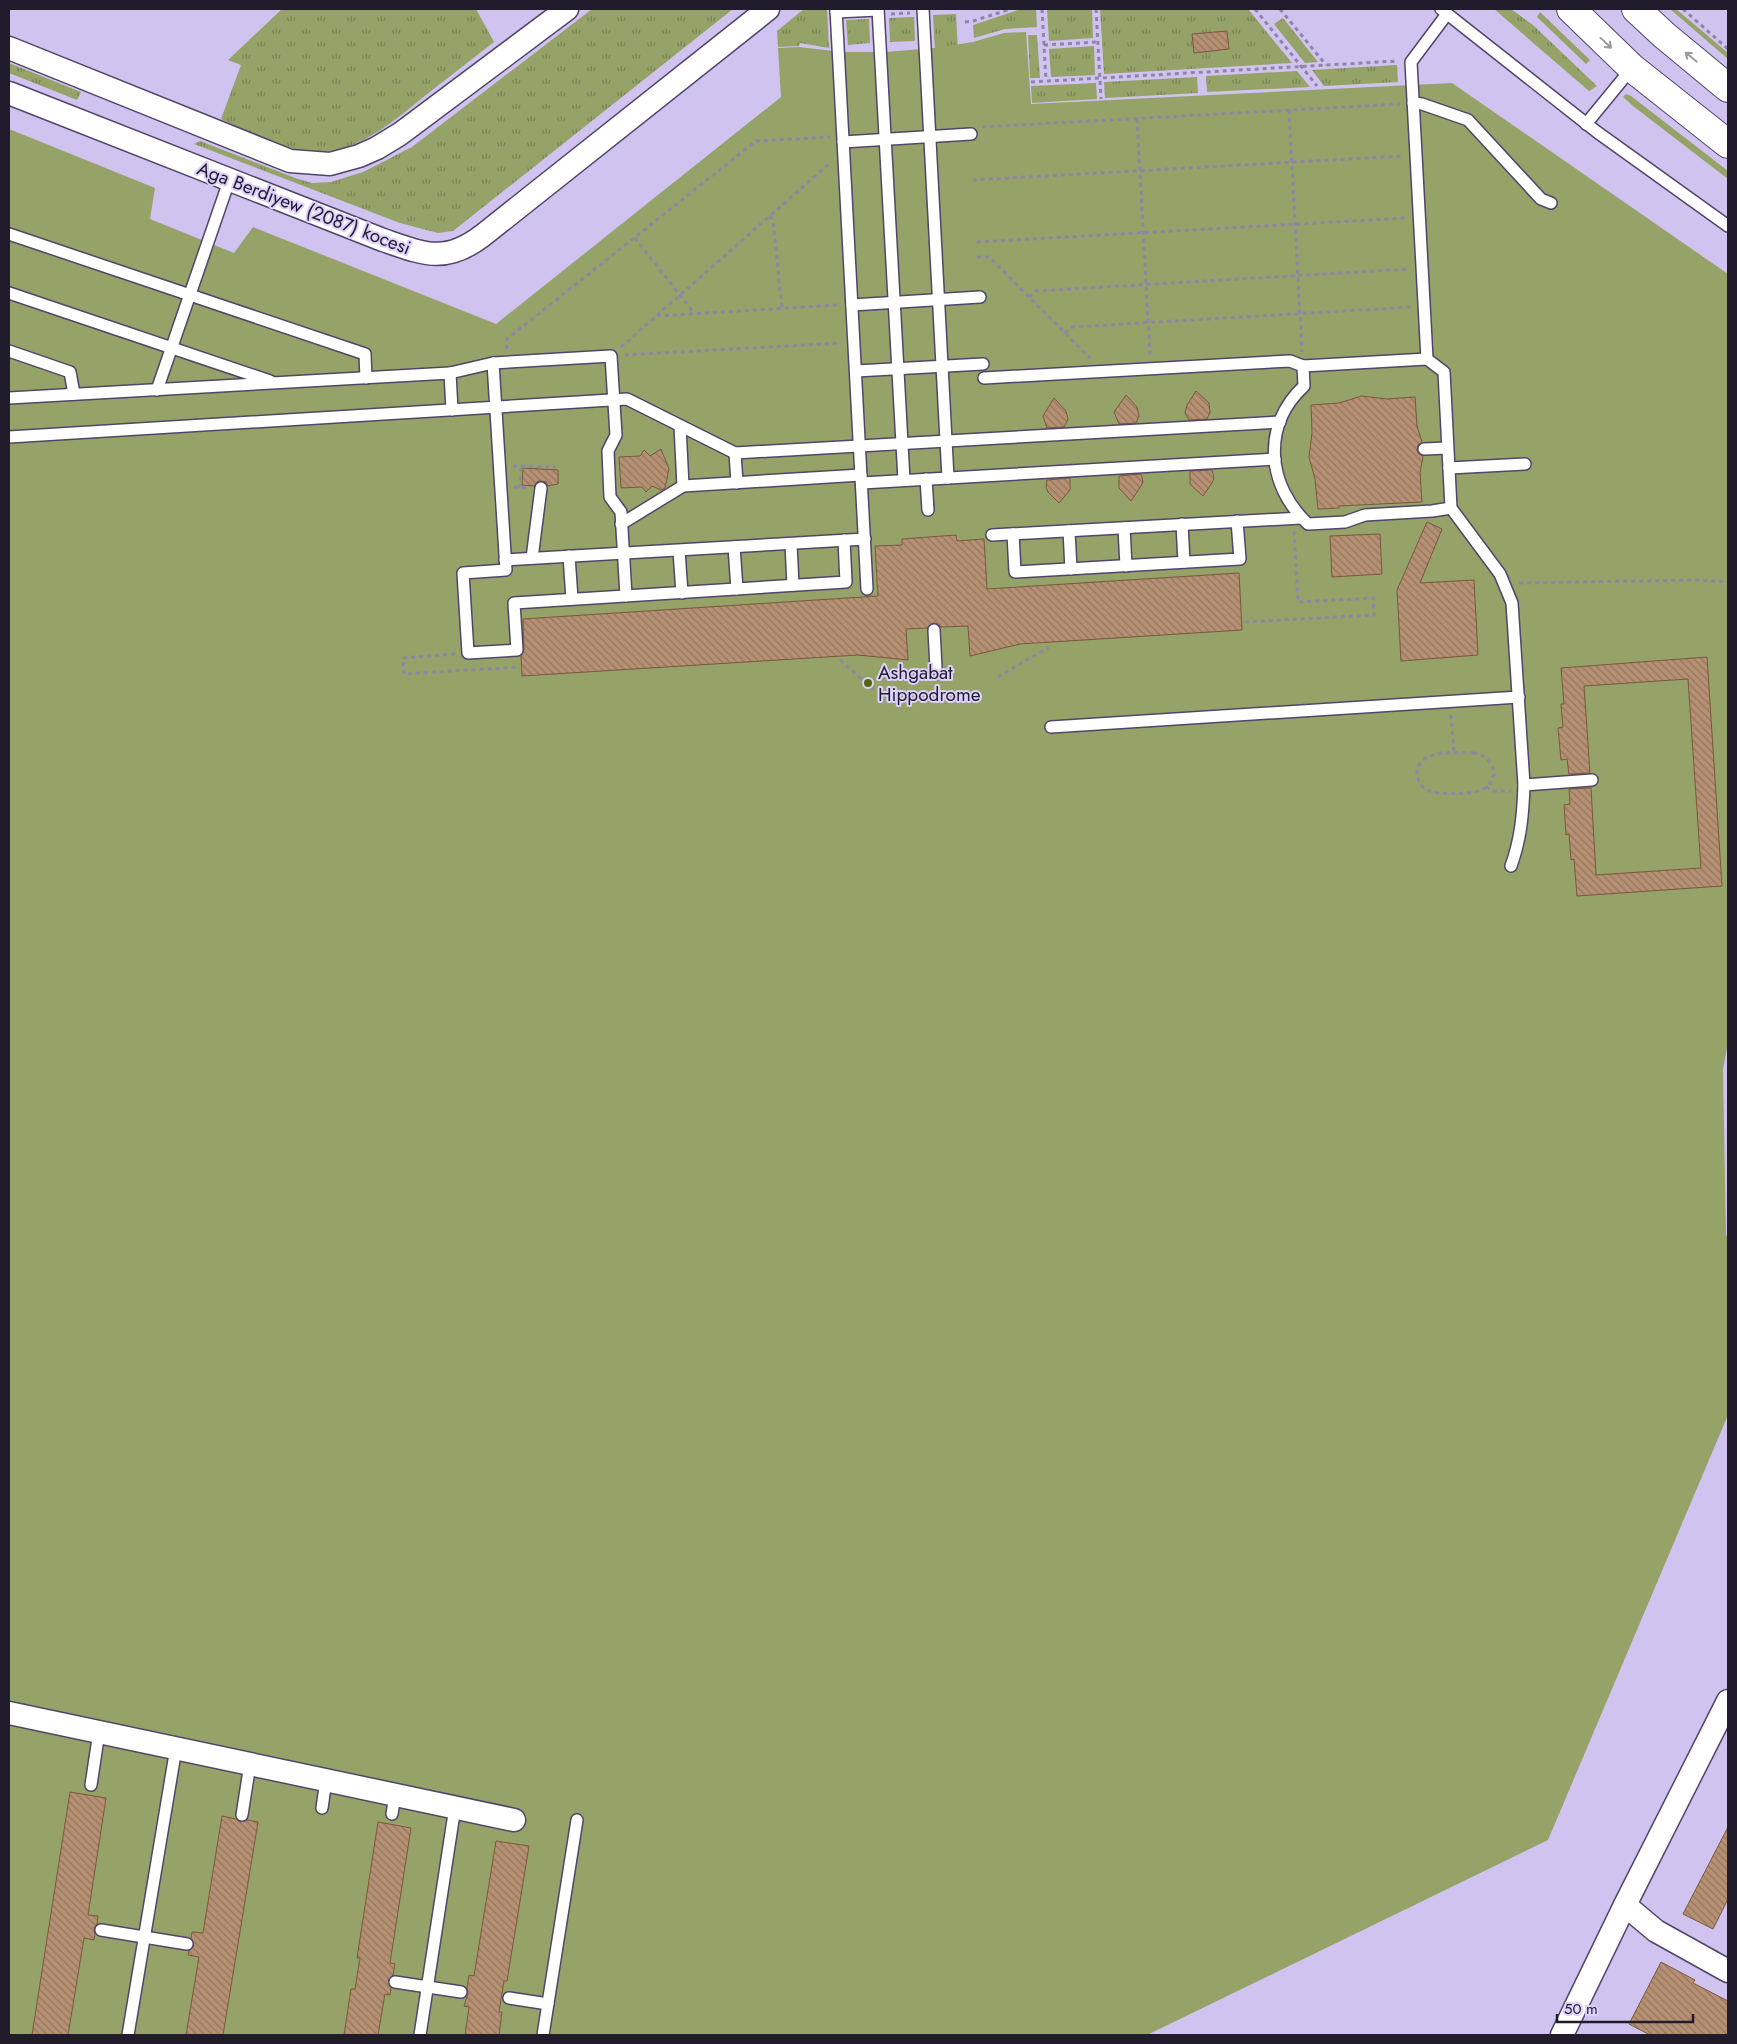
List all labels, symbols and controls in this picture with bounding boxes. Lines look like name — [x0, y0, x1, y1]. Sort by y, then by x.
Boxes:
one-way arrow — [1599, 37, 1612, 49]
one-way arrow — [1684, 51, 1697, 62]
street label: Aga Berdiyew (2087) kocesi — [193, 155, 415, 261]
place label: Ashgabat Hippodrome — [878, 659, 981, 708]
marker: Ashgabat Hippodrome — [862, 677, 874, 689]
scale bar — [1557, 1992, 1693, 2024]
text: 50 m — [1564, 1998, 1598, 2020]

